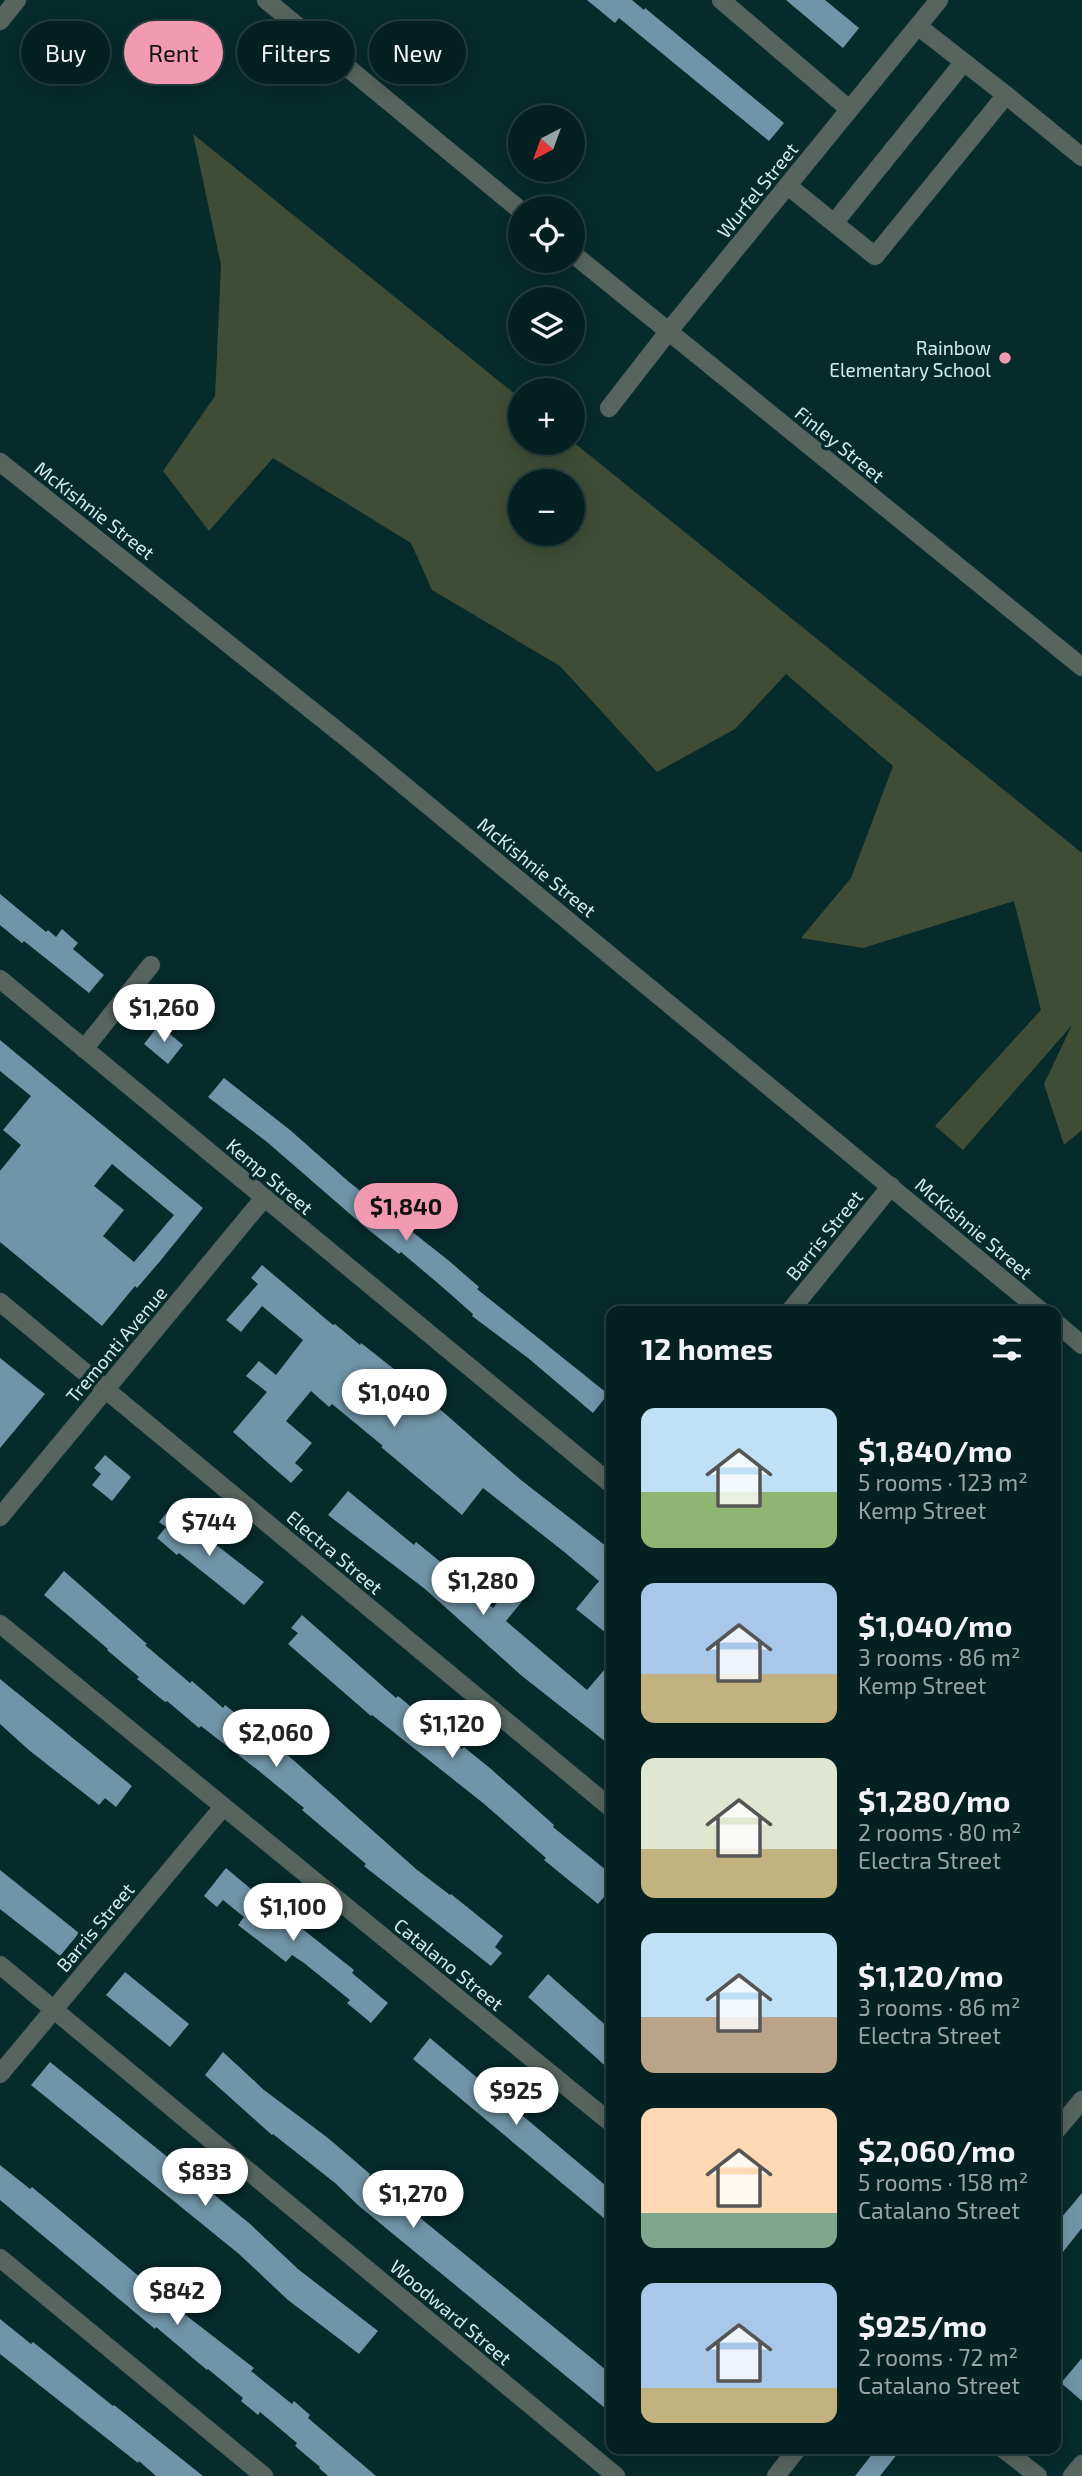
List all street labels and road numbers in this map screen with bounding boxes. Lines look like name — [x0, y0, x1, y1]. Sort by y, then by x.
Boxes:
street label: Wurfel Street — [712, 138, 802, 242]
street label: Finley Street — [791, 401, 889, 487]
street label: McKishnie Street — [31, 456, 159, 564]
street label: McKishnie Street — [473, 812, 601, 922]
street label: Kemp Street — [222, 1133, 318, 1219]
street label: McKishnie Street — [911, 1172, 1037, 1284]
street label: Barris Street — [781, 1185, 867, 1285]
street label: Tremonti Avenue — [61, 1281, 171, 1407]
street label: Electra Street — [282, 1505, 388, 1599]
street label: Barris Street — [51, 1878, 139, 1976]
street label: Catalano Street — [390, 1913, 508, 2015]
street label: Woodward Street — [386, 2254, 516, 2370]

